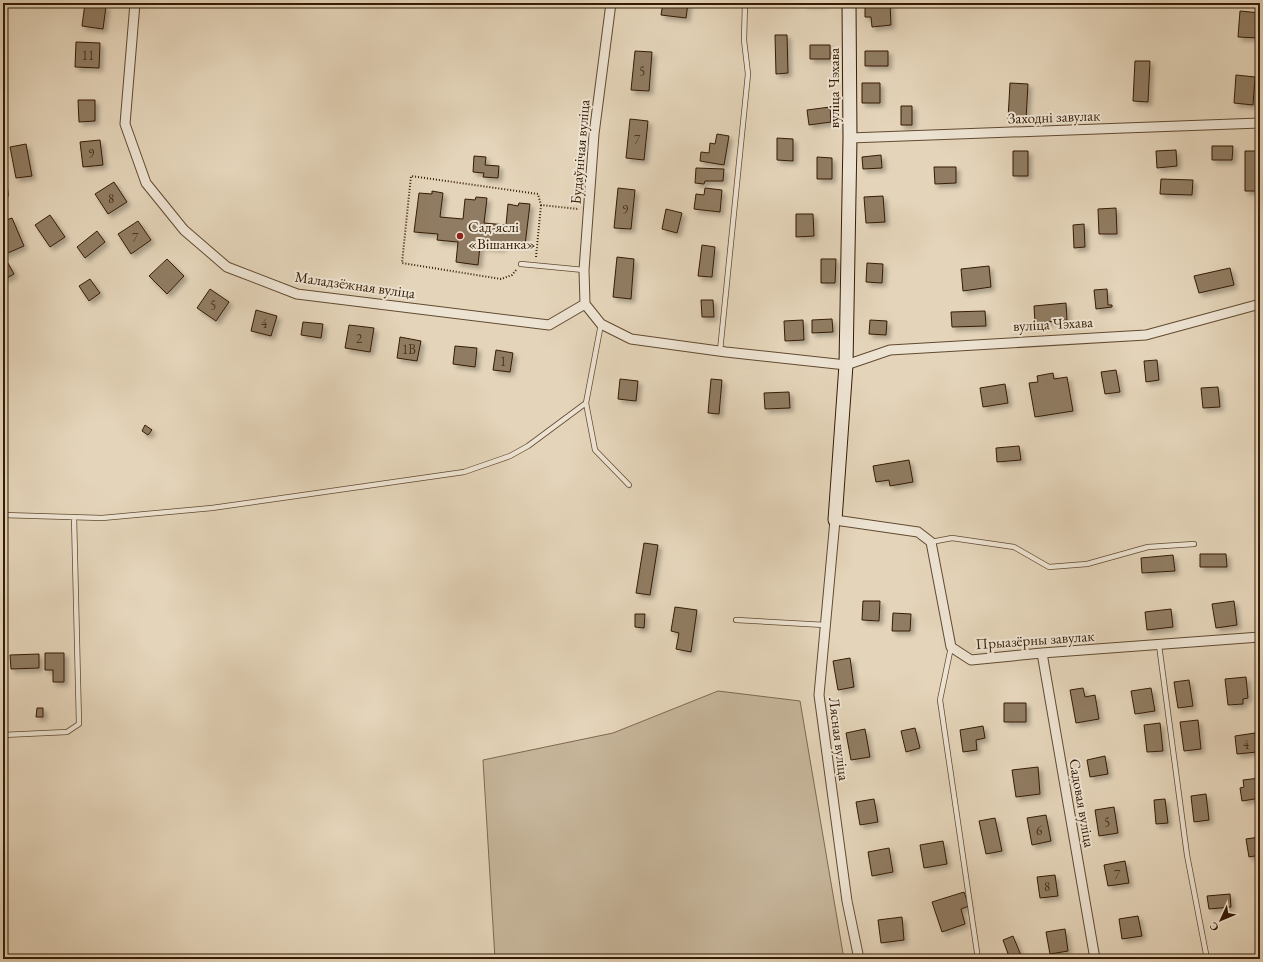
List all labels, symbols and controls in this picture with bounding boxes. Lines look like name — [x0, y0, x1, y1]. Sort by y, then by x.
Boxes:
house number: 11 — [82, 47, 94, 64]
street label: вуліца Чэхава — [824, 48, 843, 128]
house number: 5 — [639, 63, 645, 80]
street label: Будаўнічая вуліца — [565, 99, 594, 205]
street label: Заходні завулак — [1007, 105, 1101, 128]
house number: 7 — [634, 131, 641, 148]
house number: 9 — [88, 145, 95, 162]
house number: 8 — [108, 190, 114, 207]
house number: 9 — [622, 201, 629, 218]
place label: Сад-яслі «Вішанка» — [468, 217, 536, 253]
house number: 7 — [132, 229, 139, 246]
marker: Сад-яслі «Вішанка» — [455, 231, 465, 241]
street label: Маладзёжная вуліца — [294, 267, 417, 302]
house number: 5 — [210, 297, 216, 314]
street label: вуліца Чэхава — [1012, 312, 1094, 335]
house number: 4 — [261, 315, 268, 332]
house number: 2 — [356, 330, 363, 347]
house number: 1В — [402, 341, 416, 358]
house number: 1 — [500, 353, 506, 370]
street label: Прыазёрны завулак — [975, 626, 1095, 653]
street label: Лясная вуліца — [825, 696, 854, 782]
house number: 4 — [1243, 736, 1250, 753]
street label: Садовая вуліца — [1065, 757, 1100, 849]
house number: 5 — [1104, 814, 1110, 831]
house number: 6 — [1036, 822, 1042, 839]
house number: 7 — [1114, 866, 1121, 883]
house number: 8 — [1044, 878, 1050, 895]
north arrow — [1201, 900, 1241, 940]
text: С — [1206, 919, 1222, 935]

